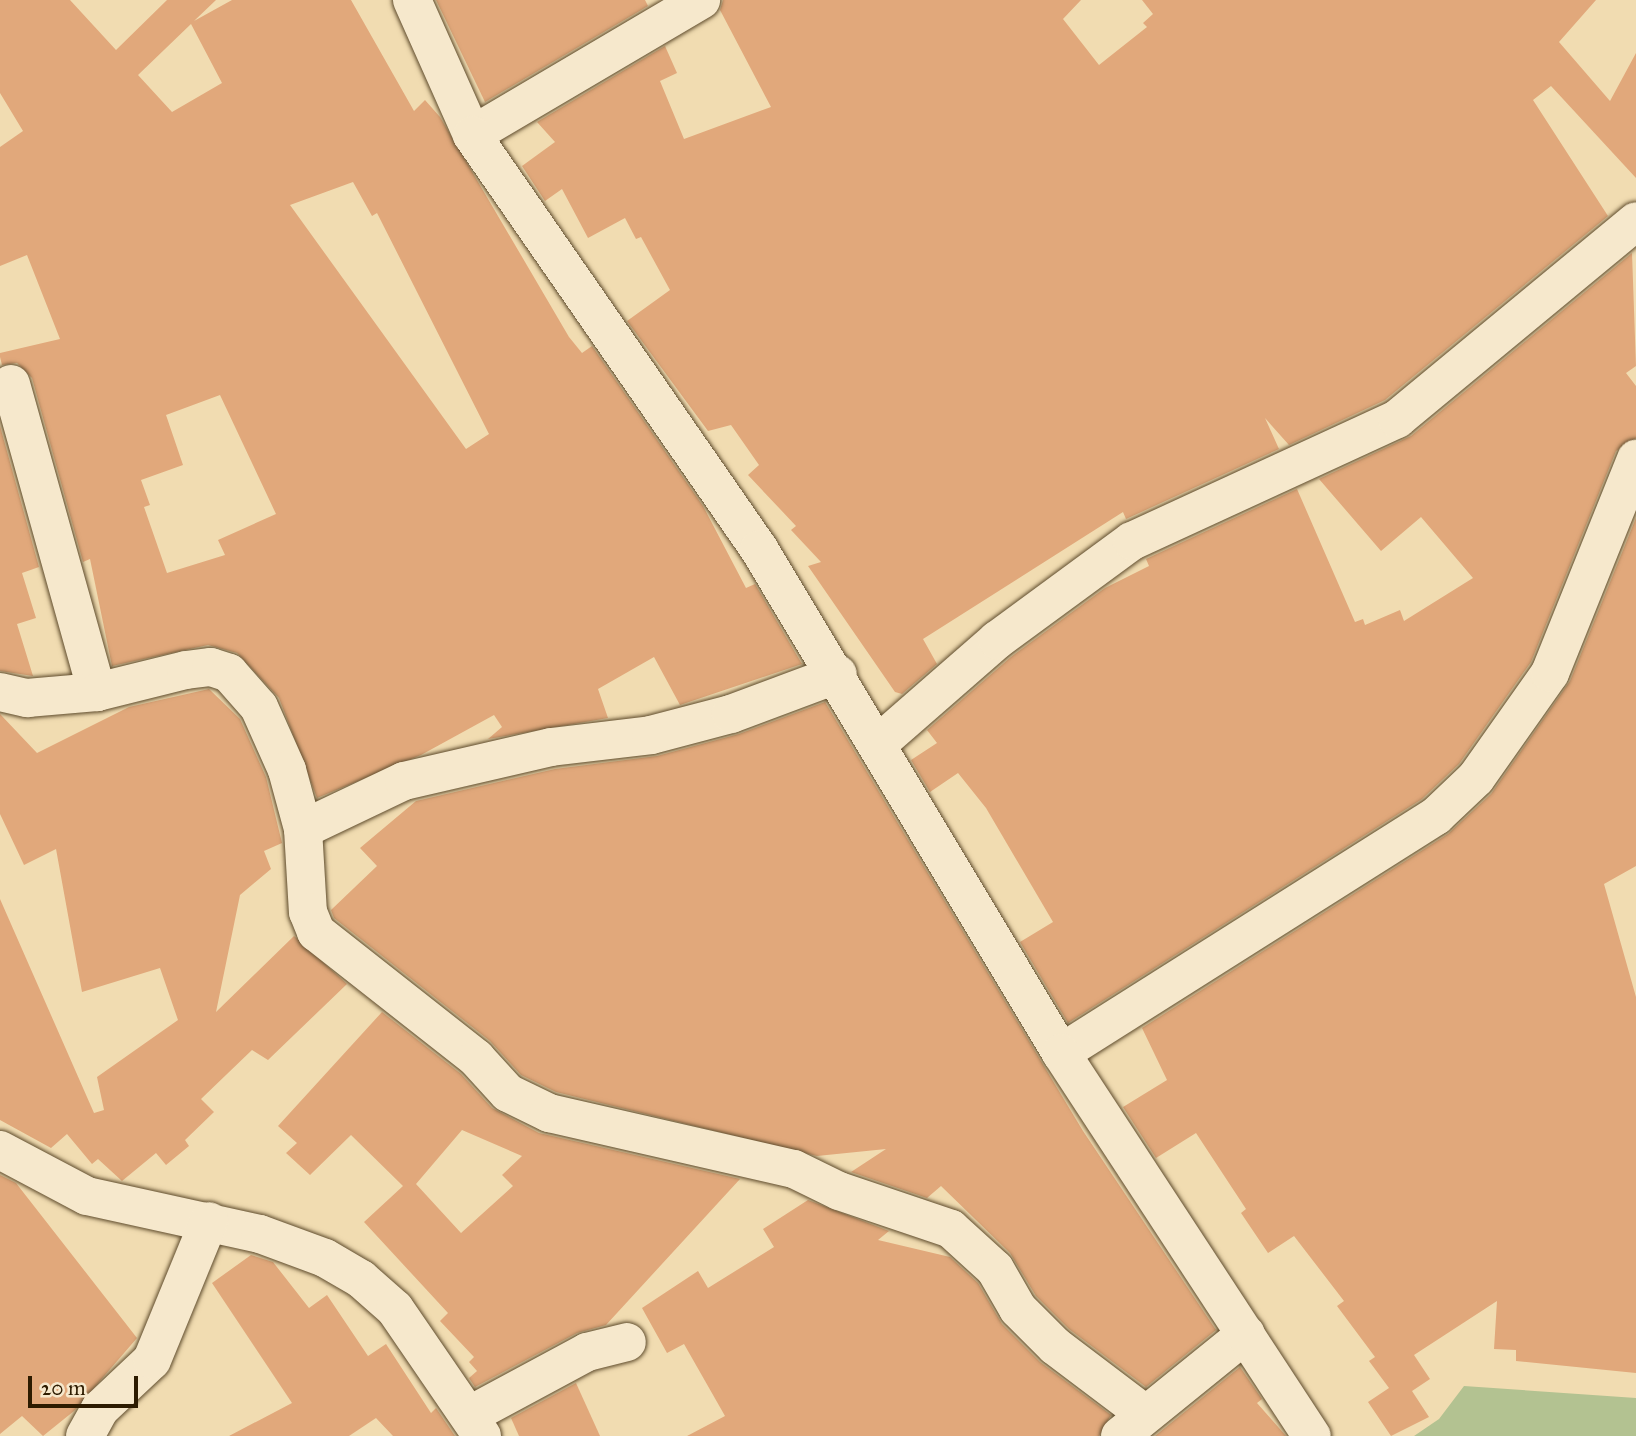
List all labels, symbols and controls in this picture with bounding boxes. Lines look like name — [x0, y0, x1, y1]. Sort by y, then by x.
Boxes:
scale bar — [32, 1362, 142, 1406]
text: 20 m — [41, 1375, 86, 1401]

